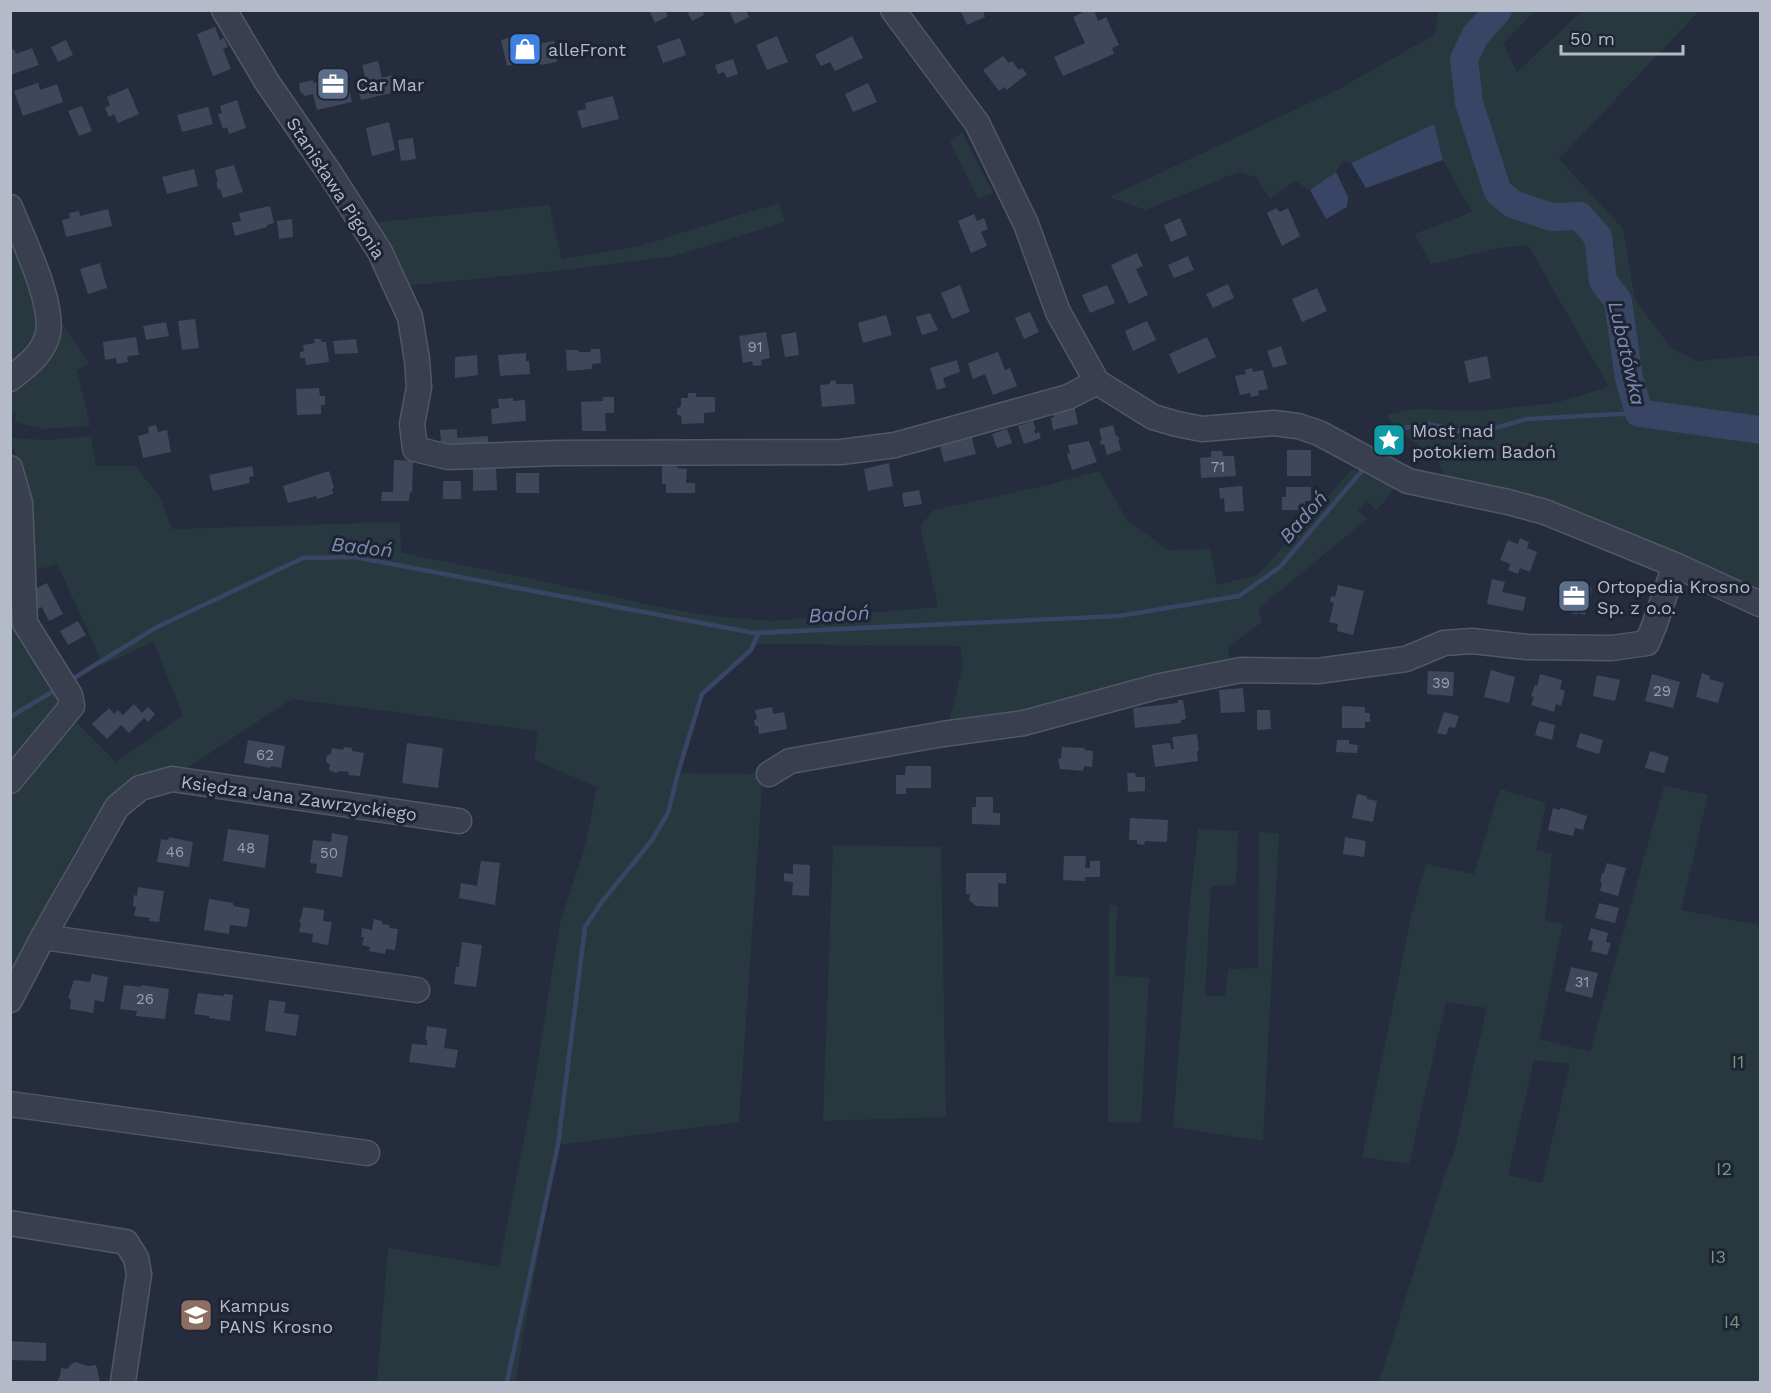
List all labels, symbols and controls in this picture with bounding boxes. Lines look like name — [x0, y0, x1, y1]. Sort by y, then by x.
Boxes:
scale bar — [1561, 18, 1682, 56]
text: 50 m — [1570, 28, 1615, 49]
shop icon: alleFront — [507, 31, 543, 67]
place label: alleFront — [548, 39, 627, 60]
office icon: Car Mar — [315, 66, 351, 102]
place label: Car Mar — [356, 74, 424, 95]
street label: Stanisława Pigonia — [282, 113, 390, 263]
water label: Lubatówka — [1603, 299, 1651, 407]
house number: 91 — [747, 338, 763, 356]
place label: Most nad potokiem Badoń — [1412, 420, 1556, 462]
place icon: Most nad potokiem Badoń — [1371, 422, 1407, 458]
house number: 71 — [1211, 458, 1225, 476]
water label: Badoń — [1274, 486, 1332, 548]
water label: Badoń — [330, 532, 394, 562]
place label: Ortopedia Krosno Sp. z o.o. — [1597, 576, 1750, 618]
office icon: Ortopedia Krosno Sp. z o.o. — [1556, 578, 1592, 614]
water label: Badoń — [808, 600, 870, 628]
house number: 39 — [1432, 674, 1450, 692]
house number: 29 — [1653, 682, 1671, 700]
house number: 62 — [256, 746, 274, 764]
street label: Księdza Jana Zawrzyckiego — [180, 771, 418, 825]
house number: 48 — [237, 839, 255, 857]
house number: 46 — [166, 843, 184, 861]
house number: 50 — [320, 844, 338, 862]
house number: 31 — [1575, 973, 1589, 991]
house number: 26 — [136, 990, 154, 1008]
park label: I1 — [1732, 1051, 1744, 1072]
park label: I2 — [1716, 1158, 1732, 1179]
park label: I3 — [1710, 1246, 1726, 1267]
place label: Kampus PANS Krosno — [219, 1295, 333, 1337]
school or university icon: Kampus PANS Krosno — [178, 1297, 214, 1333]
park label: I4 — [1724, 1311, 1740, 1332]

